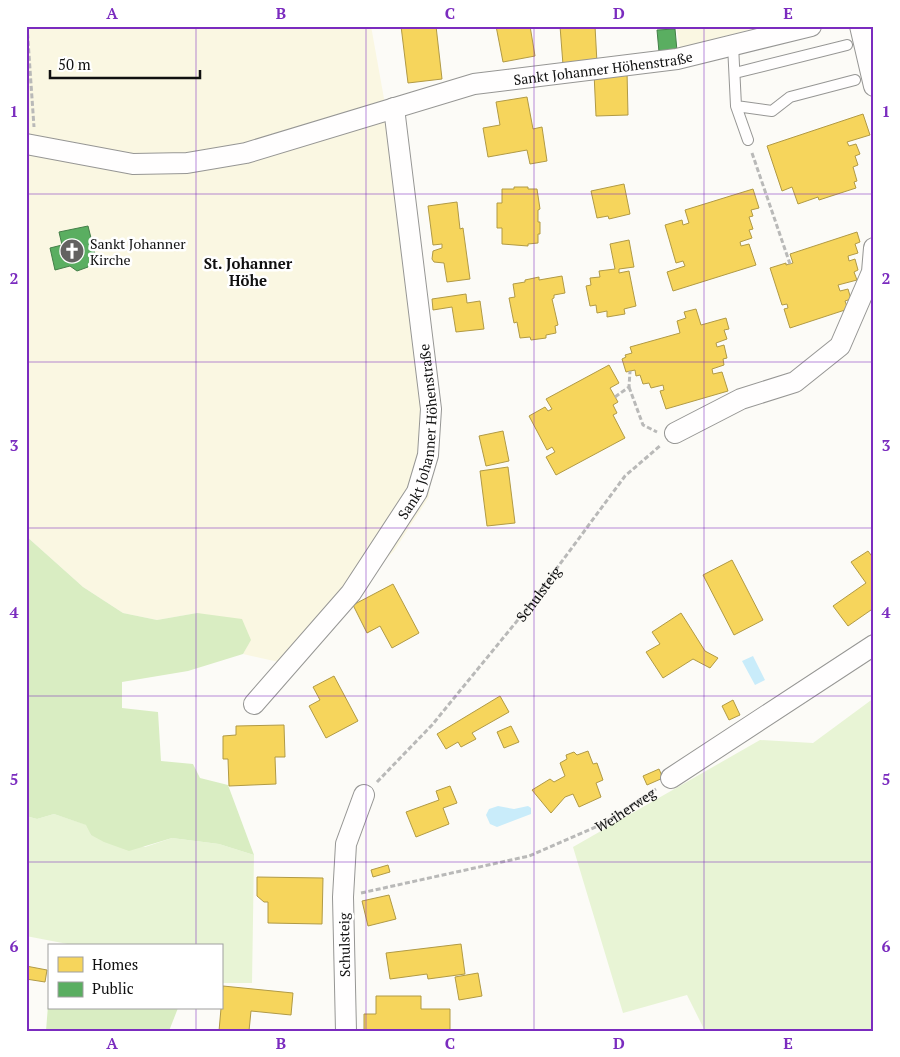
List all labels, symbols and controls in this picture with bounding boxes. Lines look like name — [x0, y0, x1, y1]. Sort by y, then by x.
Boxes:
text: A — [106, 2, 118, 24]
text: B — [276, 2, 286, 24]
text: C — [445, 2, 455, 24]
text: D — [613, 2, 625, 24]
text: E — [783, 2, 793, 24]
street label: Sankt Johanner Höhenstraße — [512, 46, 695, 89]
scale bar — [50, 48, 200, 80]
text: 50 m — [58, 54, 91, 74]
text: 1 — [9, 100, 19, 122]
text: 1 — [881, 100, 891, 122]
place label: Sankt Johanner Kirche — [90, 234, 186, 269]
church icon: Sankt Johanner Kirche — [59, 238, 85, 264]
district label: St. Johanner Höhe — [204, 253, 293, 290]
text: 2 — [9, 267, 19, 289]
text: 2 — [881, 267, 891, 289]
street label: Sankt Johanner Höhenstraße — [393, 343, 441, 523]
text: 3 — [9, 434, 19, 456]
text: 3 — [881, 434, 891, 456]
street label: Schulsteig — [511, 562, 565, 625]
text: 4 — [9, 601, 19, 623]
text: 4 — [881, 601, 891, 623]
text: 5 — [9, 768, 19, 790]
text: 5 — [881, 768, 891, 790]
street label: Weiherweg — [592, 782, 659, 836]
street label: Schulsteig — [334, 912, 354, 977]
text: 6 — [9, 935, 19, 957]
text: 6 — [881, 935, 891, 957]
legend — [48, 944, 222, 1010]
text: Homes — [92, 954, 138, 974]
text: Public — [92, 978, 134, 998]
text: A — [106, 1032, 118, 1054]
text: B — [276, 1032, 286, 1054]
text: C — [445, 1032, 455, 1054]
text: D — [613, 1032, 625, 1054]
text: E — [783, 1032, 793, 1054]

